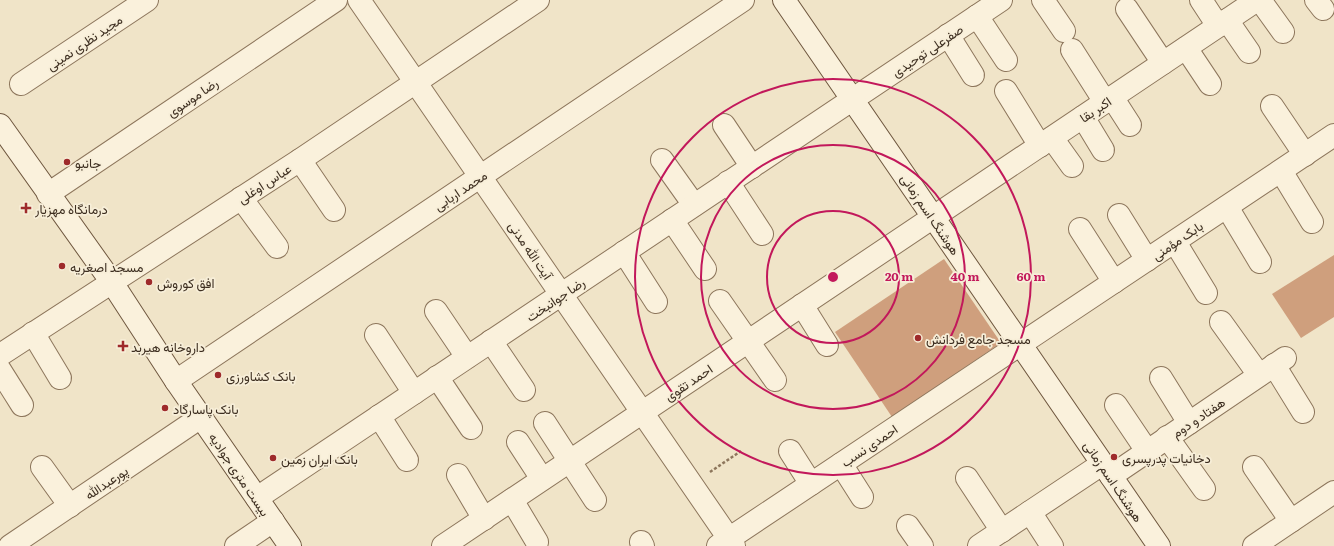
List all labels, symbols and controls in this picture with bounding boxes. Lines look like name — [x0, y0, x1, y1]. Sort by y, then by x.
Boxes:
street label: مجید نظری نمینی — [42, 9, 126, 74]
street label: صفرعلی توحیدی — [887, 19, 967, 81]
street label: رضا موسوی — [163, 73, 221, 121]
street label: اکبر بقا — [1075, 91, 1115, 127]
place label: جانبو — [75, 153, 101, 172]
marker: جانبو — [62, 157, 72, 167]
street label: عباس اوغلی — [233, 158, 295, 208]
street label: محمد اربابی — [430, 165, 490, 215]
street label: هوشنگ اسم زمانی — [897, 170, 965, 258]
place label: درمانگاه مهزیار — [34, 199, 108, 218]
marker: درمانگاه مهزیار — [20, 202, 32, 214]
street label: بابک مؤمنی — [1147, 216, 1207, 264]
street label: آیت‌ الله مدنی — [504, 217, 558, 284]
place label: مسجد اصغریه — [70, 257, 143, 276]
marker: مسجد اصغریه — [57, 261, 67, 271]
text: 20 m — [885, 267, 913, 285]
text: 40 m — [951, 267, 980, 285]
text: 60 m — [1017, 267, 1045, 285]
centre of rings — [826, 270, 840, 284]
street label: رضا جوانبخت — [522, 272, 588, 326]
place label: افق کوروش — [157, 273, 214, 292]
marker: افق کوروش — [144, 277, 154, 287]
place label: مسجد جامع فردانش — [926, 329, 1031, 349]
marker: مسجد جامع فردانش — [913, 333, 923, 343]
place label: داروخانه هیربد — [131, 337, 205, 356]
marker: داروخانه هیربد — [118, 341, 128, 351]
street label: احمد تقوی — [660, 359, 716, 405]
place label: بانک کشاورزی — [226, 366, 296, 385]
marker: بانک کشاورزی — [213, 370, 223, 380]
street label: هفتاد و دوم — [1167, 392, 1229, 442]
place label: بانک پاسارگاد — [173, 399, 239, 419]
marker: بانک پاسارگاد — [160, 403, 170, 413]
street label: احمدی نسب — [837, 419, 901, 471]
street label: بیست متری جوادیه — [205, 428, 275, 520]
street label: هوشنگ اسم زمانی — [1080, 437, 1148, 525]
place label: دخانیات پدرپسری — [1122, 448, 1211, 468]
place label: بانک ایران زمین — [281, 449, 358, 468]
marker: دخانیات پدرپسری — [1109, 452, 1119, 462]
marker: بانک ایران زمین — [268, 453, 278, 463]
street label: پورعبدالله — [81, 460, 132, 504]

